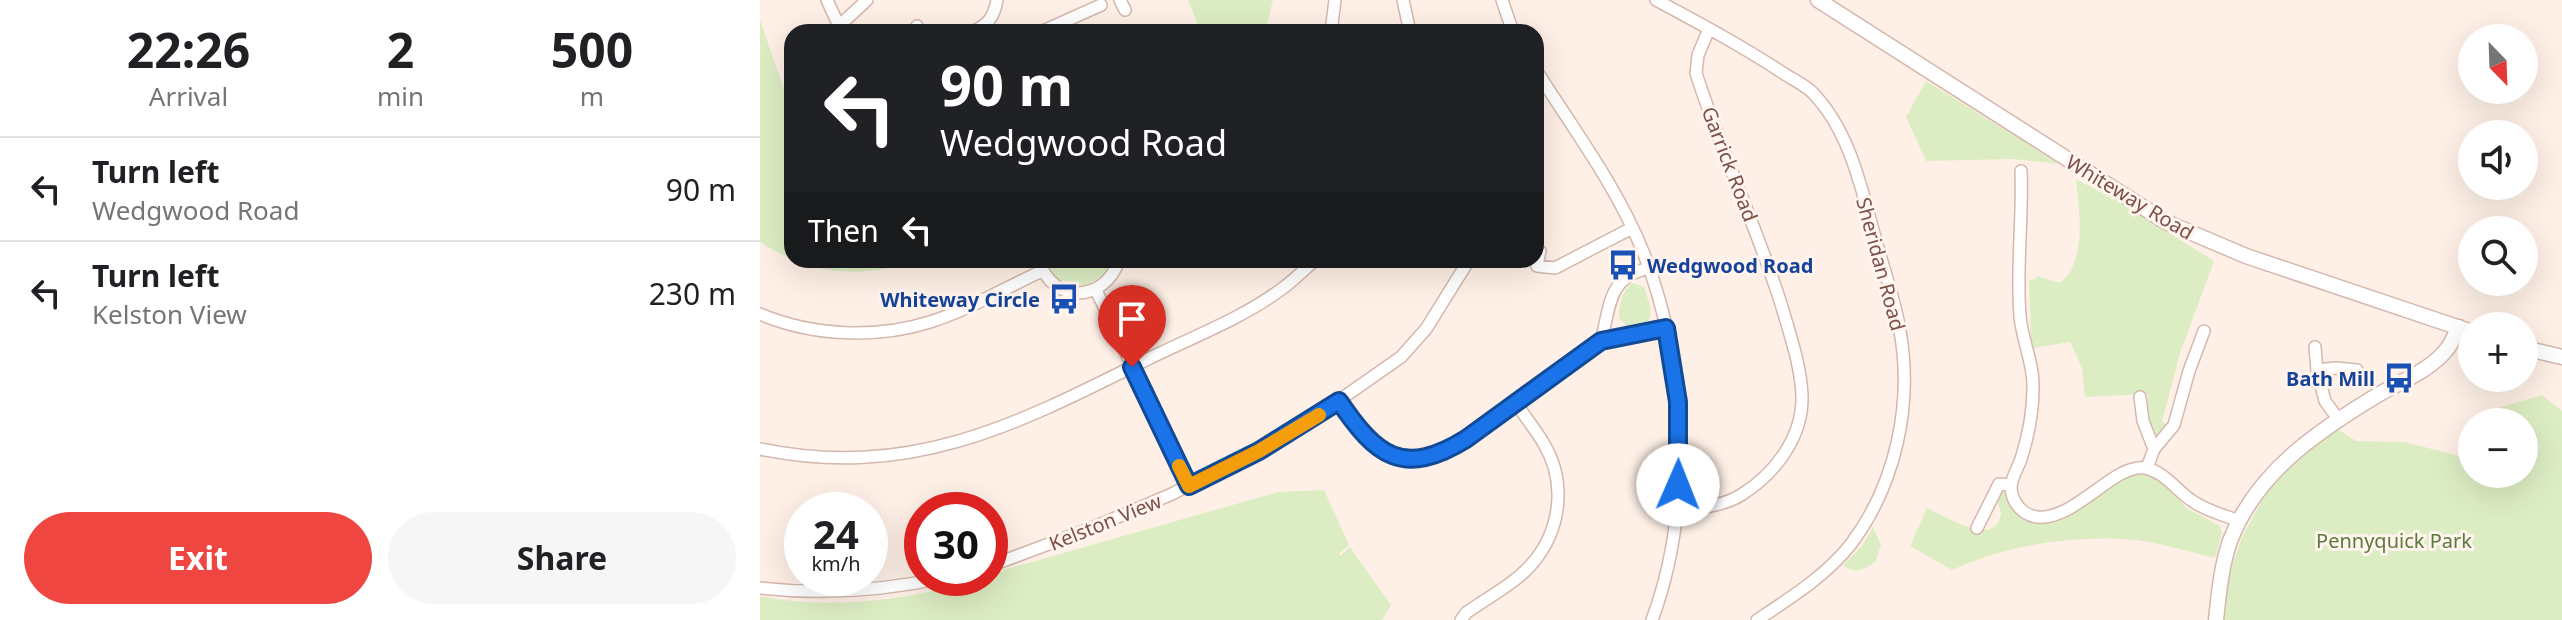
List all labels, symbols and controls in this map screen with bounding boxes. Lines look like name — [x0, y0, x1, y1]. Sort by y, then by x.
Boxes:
text: 22:26 — [127, 17, 250, 82]
text: 2 — [387, 17, 414, 82]
text: 500 — [551, 17, 633, 82]
north arrow — [2458, 24, 2538, 104]
map controls — [2458, 24, 2538, 488]
text: 90 m — [940, 46, 1073, 122]
icon: left — [808, 56, 912, 160]
text: Arrival — [149, 78, 228, 114]
text: min — [377, 78, 424, 114]
text: m — [580, 78, 604, 114]
street label: Garrick Road — [1696, 103, 1764, 225]
text: Wedgwood Road — [940, 118, 1227, 167]
button: sound — [2458, 120, 2538, 200]
street label: Whiteway Road — [2061, 148, 2199, 246]
text: Turn left — [92, 151, 220, 192]
icon: left — [24, 167, 68, 211]
text: 90 m — [666, 169, 736, 210]
text: Wedgwood Road — [92, 192, 299, 228]
street label: Sheridan Road — [1850, 194, 1912, 334]
icon: left — [895, 208, 939, 252]
text: Then — [808, 210, 879, 251]
button: search — [2458, 216, 2538, 296]
bus stop icon: Wedgwood Road — [1606, 248, 1640, 282]
place label: Wedgwood Road — [1647, 252, 1813, 279]
text: Turn left — [92, 255, 220, 296]
icon: left — [24, 271, 68, 315]
text: 230 m — [649, 273, 736, 314]
bus stop icon: Whiteway Circle — [1047, 282, 1081, 316]
pin — [1098, 285, 1166, 367]
place label: Whiteway Circle — [880, 286, 1040, 313]
text: Kelston View — [92, 296, 247, 332]
icon: arrive — [1110, 297, 1154, 341]
button: + — [2458, 312, 2538, 392]
bus stop icon: Bath Mill — [2382, 361, 2416, 395]
place label: Bath Mill — [2286, 365, 2375, 392]
button: − — [2458, 408, 2538, 488]
position arrow — [1636, 443, 1720, 527]
street label: Kelston View — [1045, 487, 1165, 557]
speed limit sign: 30 — [904, 492, 1008, 596]
text: 24 — [813, 506, 859, 561]
button: Exit — [24, 512, 372, 604]
button: Share — [388, 512, 736, 604]
park label: Pennyquick Park — [2316, 527, 2472, 554]
text: km/h — [811, 550, 861, 577]

